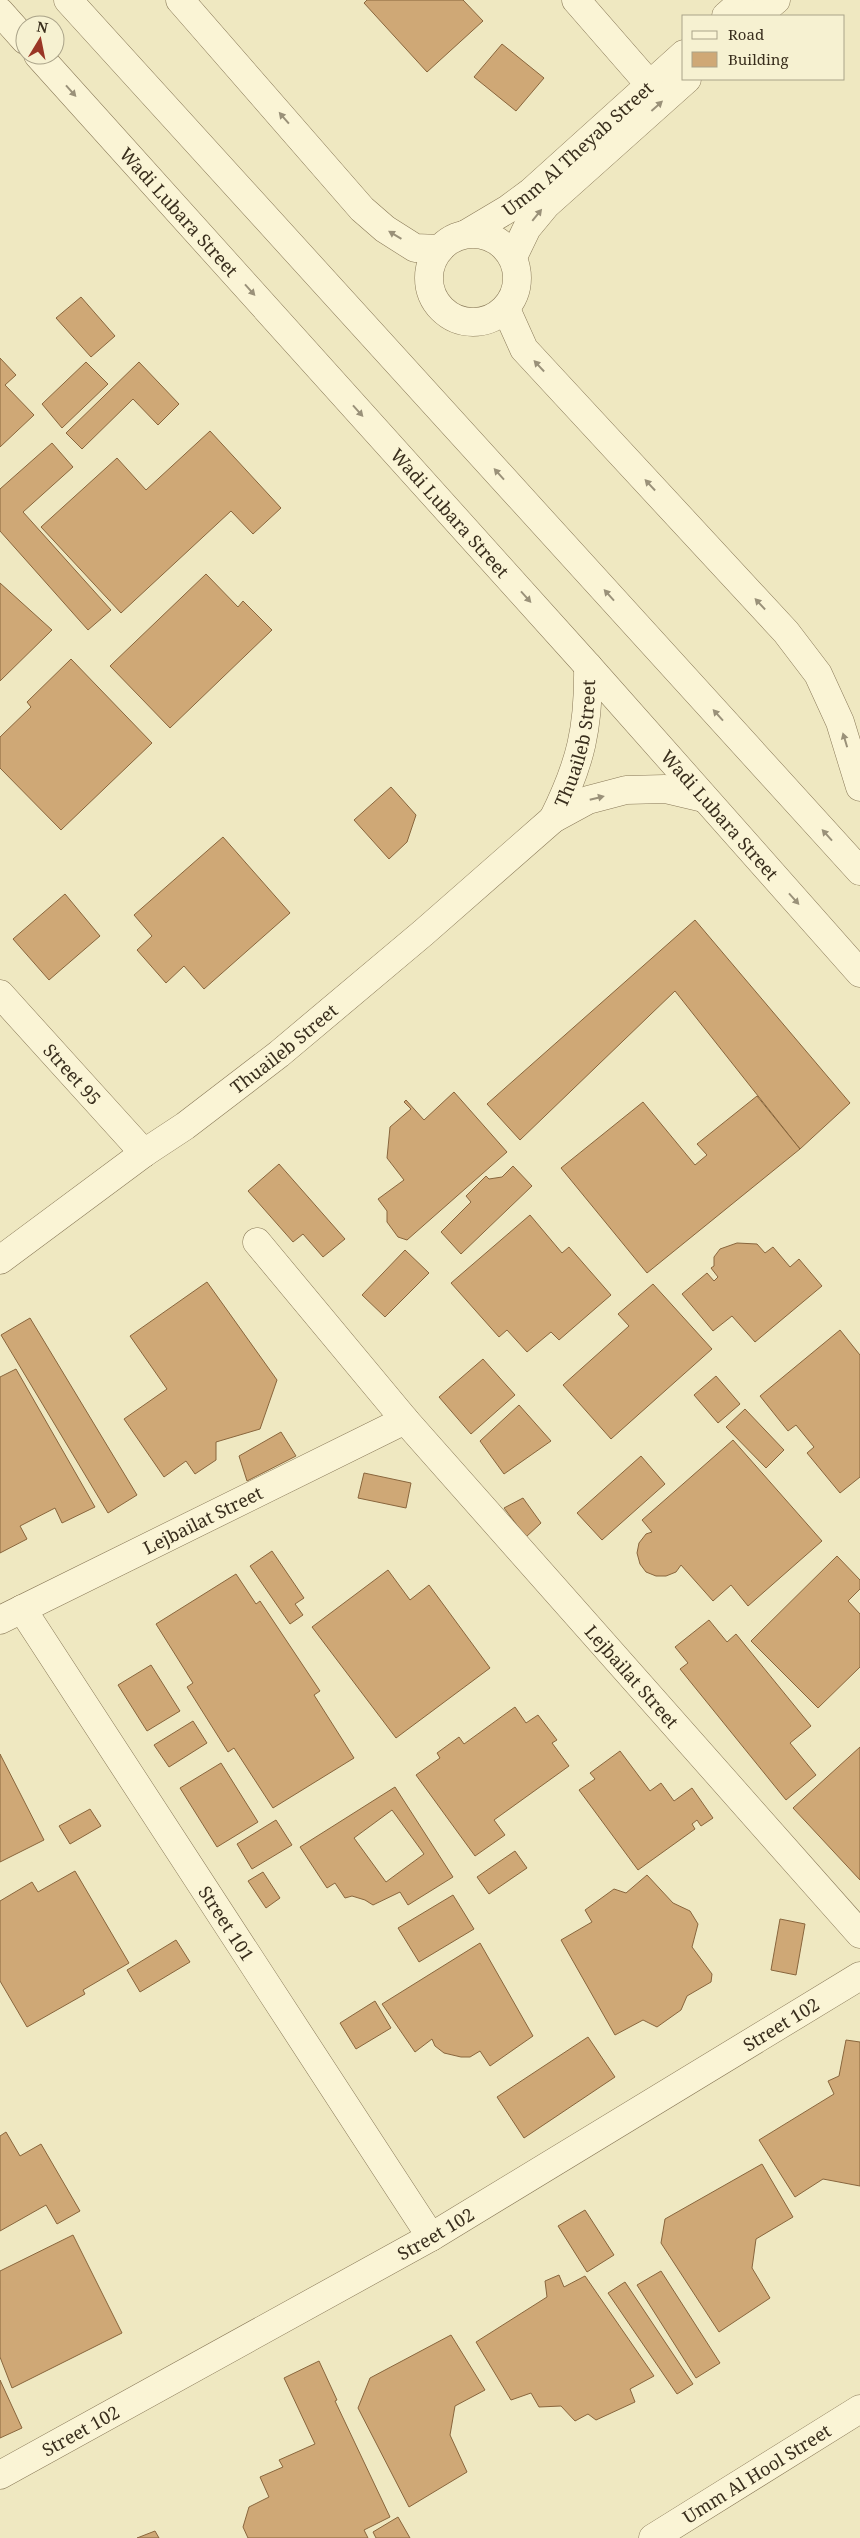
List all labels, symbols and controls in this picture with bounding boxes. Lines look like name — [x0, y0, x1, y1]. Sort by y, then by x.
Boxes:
north arrow — [15, 15, 65, 65]
legend — [682, 15, 845, 80]
text: N — [35, 16, 49, 37]
text: Road — [728, 24, 764, 44]
text: Building — [728, 49, 789, 69]
street label: Umm Al Theyab Street — [497, 76, 658, 221]
one-way arrow — [65, 85, 77, 97]
one-way arrow — [651, 100, 664, 111]
one-way arrow — [278, 111, 289, 124]
street label: Wadi Lubara Street — [115, 142, 244, 282]
one-way arrow — [532, 209, 543, 222]
one-way arrow — [388, 231, 401, 240]
one-way arrow — [244, 284, 256, 296]
one-way arrow — [534, 359, 545, 372]
one-way arrow — [353, 404, 364, 417]
street label: Wadi Lubara Street — [386, 443, 515, 583]
one-way arrow — [493, 469, 505, 481]
one-way arrow — [644, 479, 656, 491]
one-way arrow — [603, 589, 615, 601]
one-way arrow — [520, 590, 532, 602]
one-way arrow — [754, 598, 766, 610]
street label: Thuaileb Street — [548, 679, 600, 811]
one-way arrow — [712, 709, 724, 721]
one-way arrow — [841, 733, 849, 748]
street label: Wadi Lubara Street — [656, 745, 784, 885]
one-way arrow — [589, 793, 604, 801]
one-way arrow — [821, 830, 833, 842]
one-way arrow — [788, 893, 800, 905]
street label: Thuaileb Street — [225, 998, 342, 1099]
street label: Street 95 — [38, 1038, 107, 1110]
street label: Lejbailat Street — [139, 1480, 266, 1560]
street label: Lejbailat Street — [580, 1620, 684, 1733]
street label: Street 101 — [193, 1881, 260, 1965]
street label: Street 102 — [738, 1992, 824, 2056]
street label: Street 102 — [393, 2202, 478, 2265]
street label: Street 102 — [37, 2399, 124, 2462]
street label: Umm Al Hool Street — [678, 2418, 835, 2529]

